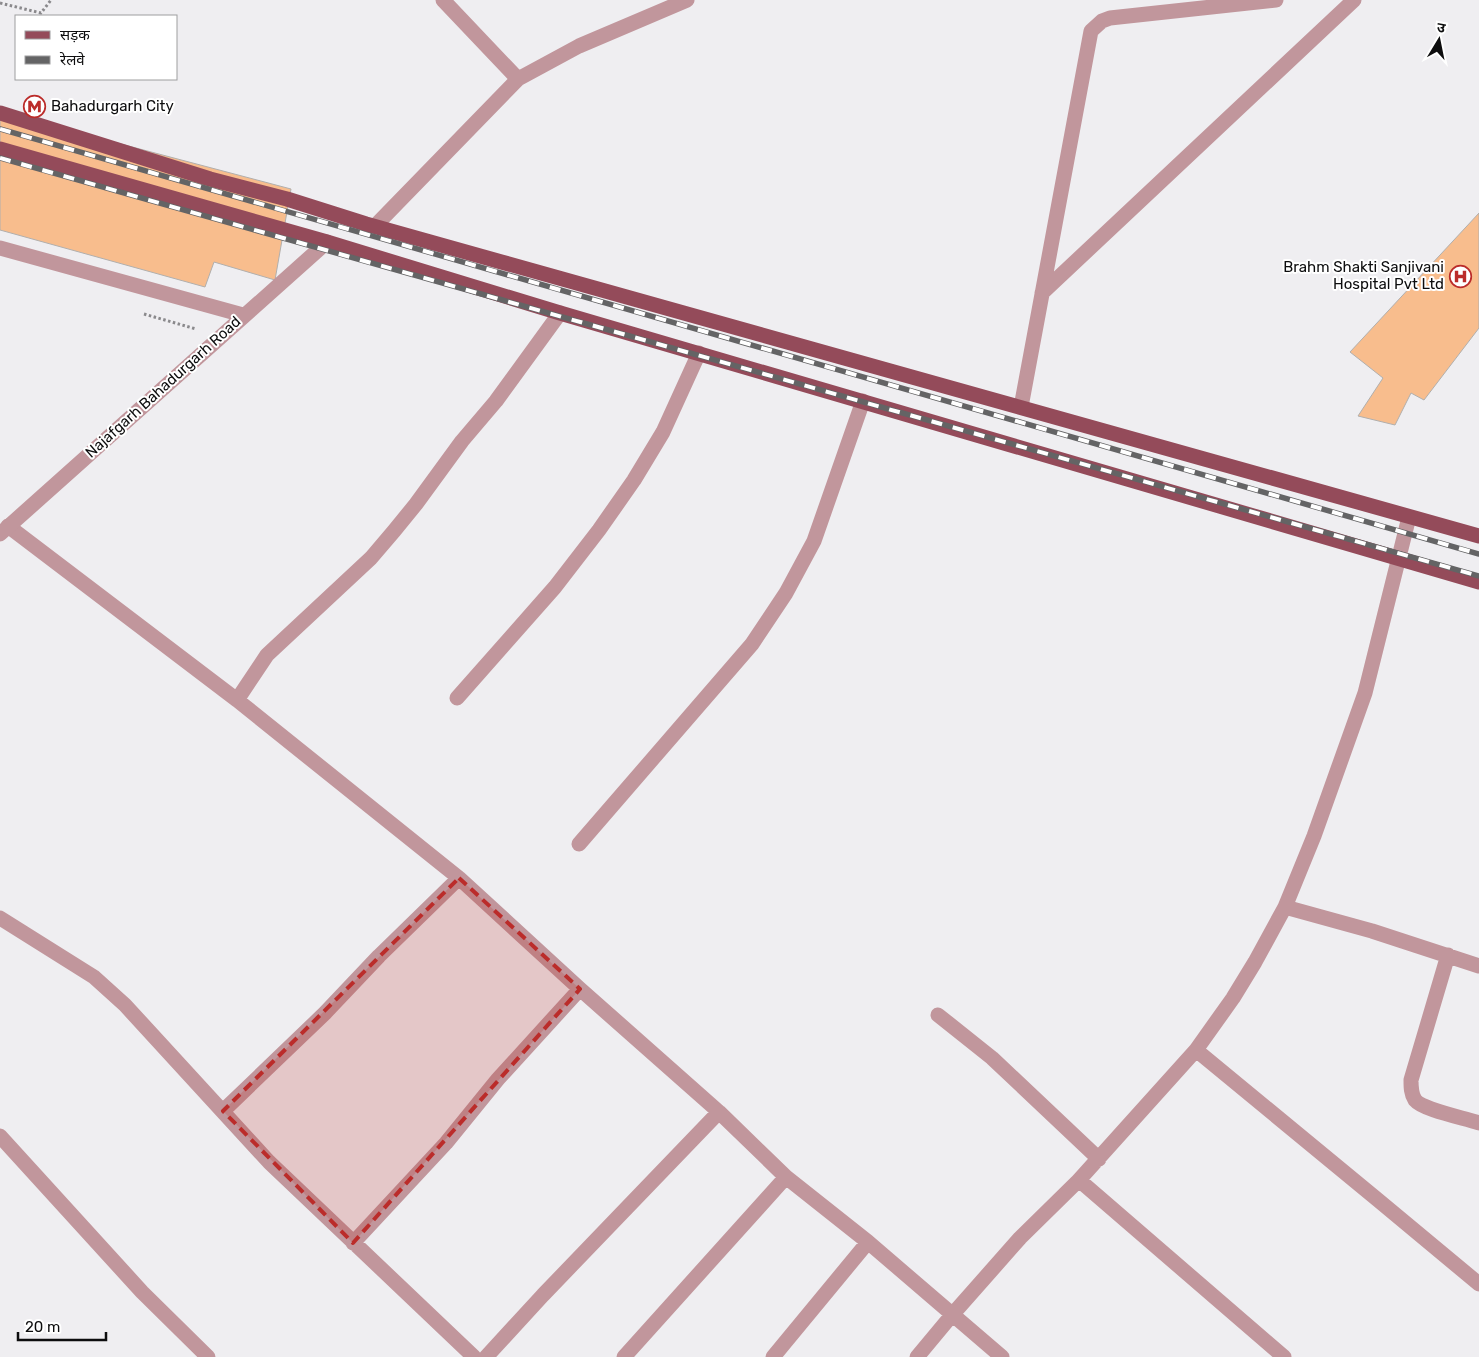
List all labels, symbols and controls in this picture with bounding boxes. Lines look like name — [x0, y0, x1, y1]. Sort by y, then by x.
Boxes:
legend — [15, 15, 178, 80]
north arrow — [1414, 15, 1464, 65]
text: उ — [1436, 19, 1447, 37]
text: सड़क — [60, 26, 90, 44]
text: रेलवे — [59, 51, 85, 69]
metro station icon: Bahadurgarh City — [23, 94, 47, 118]
place label: Bahadurgarh City — [51, 97, 174, 115]
place label: Brahm Shakti Sanjivani Hospital Pvt Ltd — [1283, 258, 1444, 293]
hospital icon: Brahm Shakti Sanjivani Hospital Pvt Ltd — [1448, 264, 1472, 288]
street label: Najafgarh Bahadurgarh Road — [82, 312, 244, 462]
scale bar — [18, 1310, 105, 1342]
text: 20 m — [25, 1318, 60, 1336]

